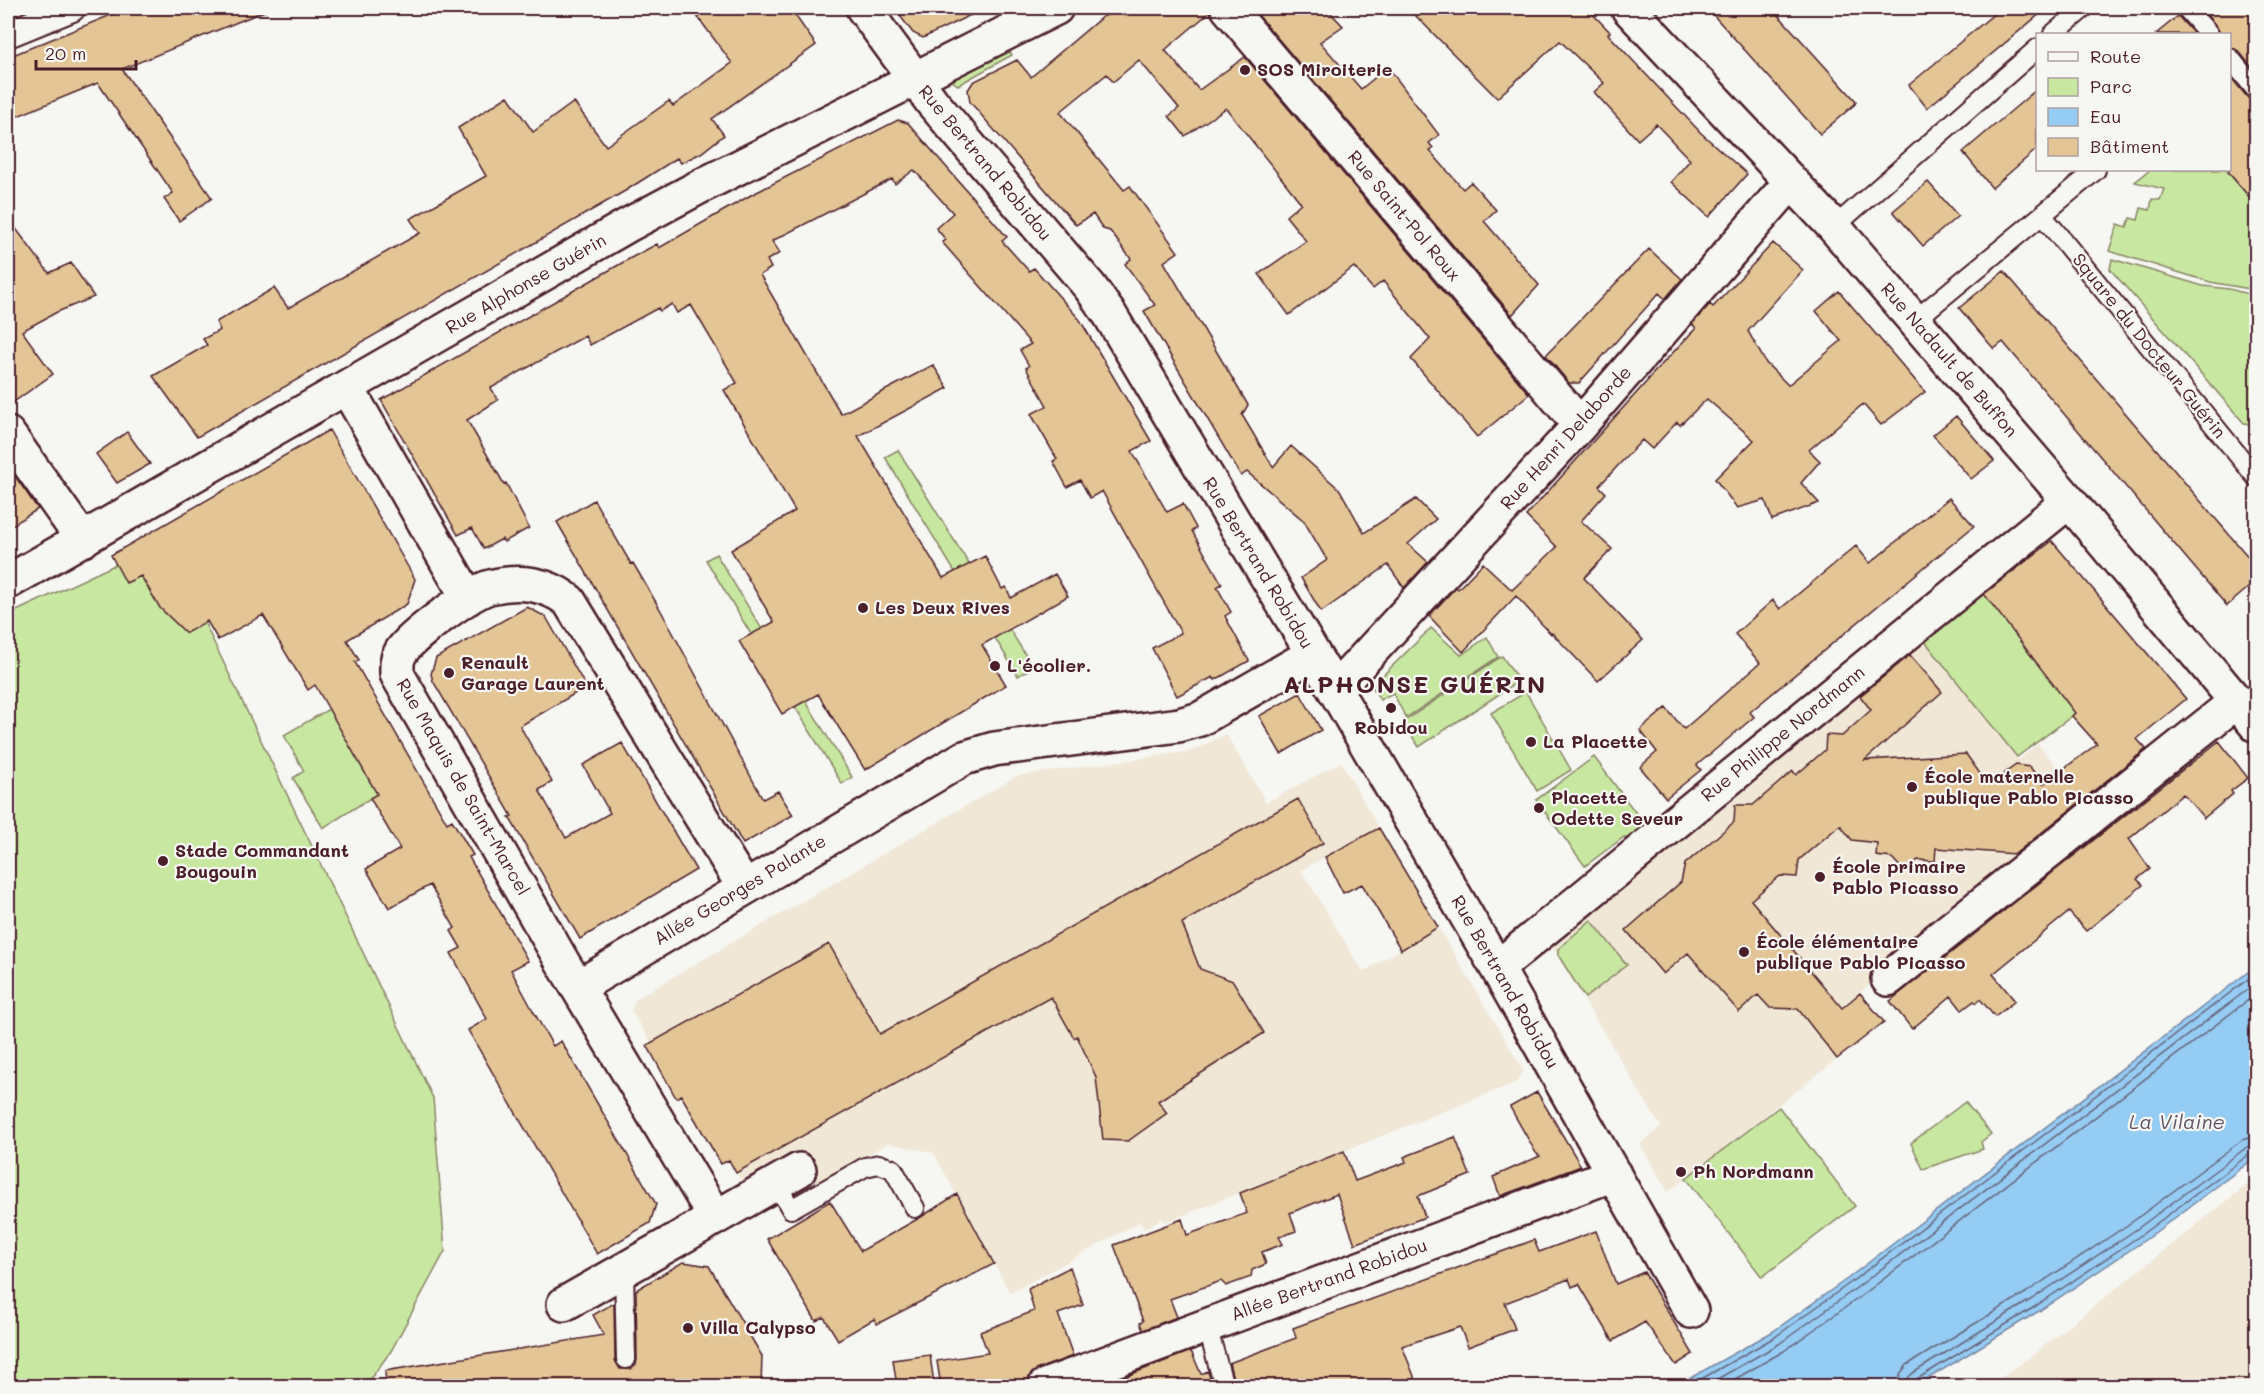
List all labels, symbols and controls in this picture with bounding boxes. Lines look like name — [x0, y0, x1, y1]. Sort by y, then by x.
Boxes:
scale bar — [36, 33, 136, 71]
legend — [2036, 33, 2231, 171]
text: 20 m — [45, 41, 86, 65]
text: Route — [2090, 44, 2141, 68]
place label: SOS Miroiterie — [1257, 57, 1393, 81]
marker: SOS Miroiterie — [1238, 63, 1252, 77]
text: Parc — [2090, 74, 2132, 98]
street label: Rue Bertrand Robidou — [914, 80, 1058, 245]
text: Eau — [2090, 104, 2121, 128]
text: Bâtiment — [2090, 134, 2169, 158]
street label: Rue Saint-Pol Roux — [1343, 145, 1467, 286]
street label: Rue Alphonse Guérin — [441, 227, 610, 339]
street label: Square du Docteur Guérin — [2067, 248, 2232, 443]
street label: Rue Nadault de Buffon — [1876, 277, 2024, 442]
street label: Rue Henri Delaborde — [1494, 360, 1636, 514]
street label: Rue Bertrand Robidou — [1198, 472, 1320, 653]
place label: Les Deux Rives — [875, 595, 1010, 619]
marker: Les Deux Rives — [856, 601, 870, 615]
place label: Renault Garage Laurent — [461, 650, 605, 695]
place label: L'écolier. — [1007, 653, 1091, 677]
marker: L'écolier. — [988, 659, 1002, 673]
street label: Rue Philippe Nordmann — [1696, 660, 1869, 807]
marker: Renault Garage Laurent — [442, 666, 456, 680]
district label: ALPHONSE GUÉRIN — [1283, 668, 1547, 699]
street label: Rue Maquis de Saint-Marcel — [392, 674, 536, 899]
marker: Robidou — [1384, 701, 1398, 715]
place label: Robidou — [1354, 715, 1428, 739]
place label: La Placette — [1543, 729, 1648, 753]
marker: La Placette — [1524, 735, 1538, 749]
place label: École maternelle publique Pablo Picasso — [1924, 764, 2134, 809]
marker: École maternelle publique Pablo Picasso — [1905, 780, 1919, 794]
place label: Placette Odette Seveur — [1551, 785, 1683, 830]
marker: Placette Odette Seveur — [1532, 801, 1546, 815]
street label: Allée Georges Palante — [649, 828, 830, 950]
place label: Stade Commandant Bougouin — [175, 838, 349, 883]
marker: Stade Commandant Bougouin — [156, 854, 170, 868]
place label: École primaire Pablo Picasso — [1832, 854, 1966, 899]
marker: École primaire Pablo Picasso — [1813, 870, 1827, 884]
street label: Rue Bertrand Robidou — [1446, 891, 1565, 1072]
place label: École élémentaire publique Pablo Picasso — [1756, 929, 1966, 974]
marker: École élémentaire publique Pablo Picasso — [1737, 945, 1751, 959]
water label: La Vilaine — [2129, 1108, 2225, 1134]
place label: Ph Nordmann — [1693, 1159, 1814, 1183]
marker: Ph Nordmann — [1674, 1165, 1688, 1179]
street label: Allée Bertrand Robidou — [1227, 1232, 1430, 1326]
place label: Villa Calypso — [700, 1315, 816, 1339]
marker: Villa Calypso — [681, 1321, 695, 1335]

